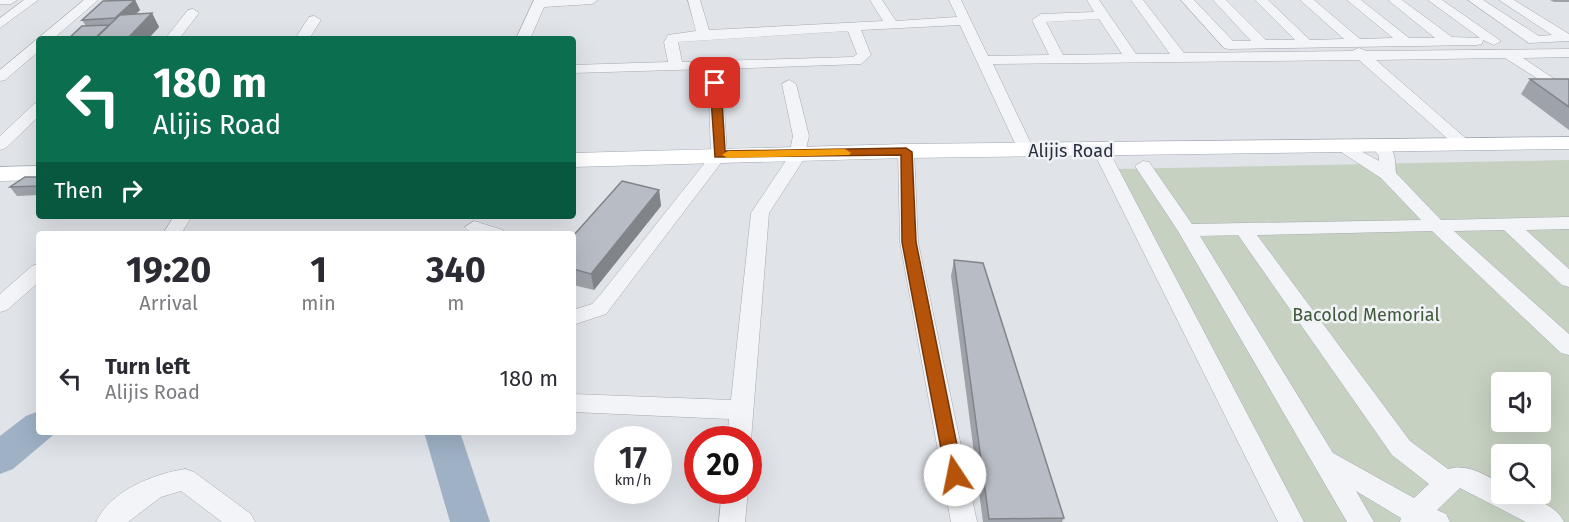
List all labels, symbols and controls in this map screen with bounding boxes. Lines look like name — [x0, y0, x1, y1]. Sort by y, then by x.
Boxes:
pin — [689, 57, 740, 108]
text: 180 m — [153, 58, 267, 108]
icon: left — [54, 60, 132, 138]
icon: arrive — [698, 66, 731, 99]
text: Alijis Road — [153, 109, 281, 141]
street label: Alijis Road — [1028, 140, 1114, 162]
icon: right — [115, 174, 148, 207]
text: Then — [54, 177, 103, 204]
text: 19:20 — [126, 248, 211, 292]
text: 1 — [310, 248, 327, 292]
text: 340 — [426, 248, 486, 292]
text: Arrival — [139, 291, 198, 315]
text: min — [301, 291, 336, 315]
text: m — [447, 291, 464, 315]
park label: Bacolod Memorial — [1292, 304, 1440, 326]
text: Turn left — [105, 353, 190, 380]
icon: left — [54, 362, 87, 395]
text: 180 m — [499, 365, 558, 392]
map controls — [1491, 372, 1551, 504]
button: sound — [1491, 372, 1551, 432]
text: Alijis Road — [105, 380, 200, 404]
speed limit sign: 20 — [684, 426, 762, 504]
text: 17 — [619, 440, 647, 476]
position arrow — [923, 443, 987, 507]
button: search — [1491, 444, 1551, 504]
text: km/h — [614, 471, 652, 489]

